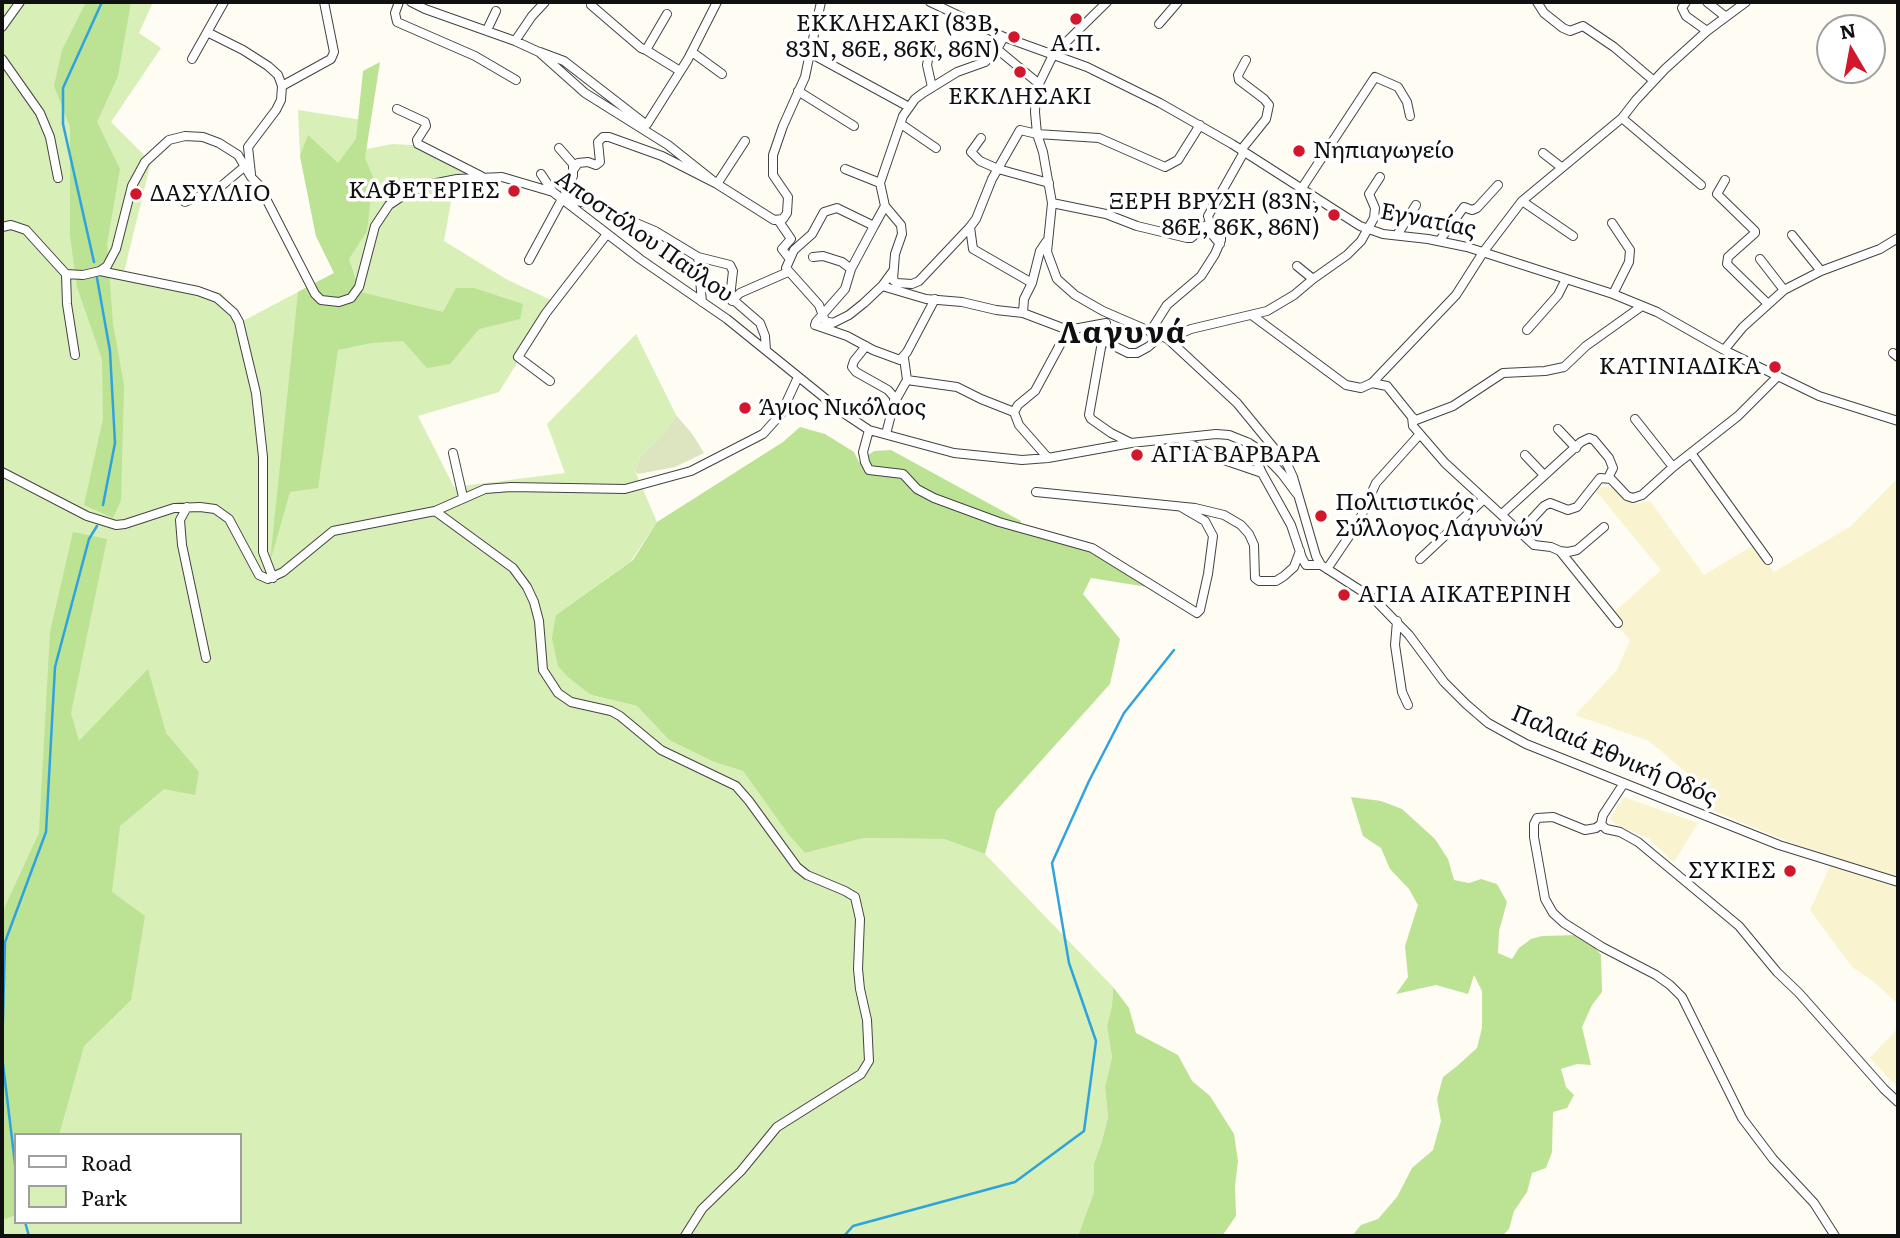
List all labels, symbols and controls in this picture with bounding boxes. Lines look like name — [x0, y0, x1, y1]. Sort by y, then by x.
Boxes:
place label: ΕΚΚΛΗΣΑΚΙ (83Β, 83Ν, 86Ε, 86Κ, 86Ν) — [786, 10, 1000, 64]
marker: Α.Π. — [1068, 11, 1084, 27]
north arrow — [1816, 14, 1886, 84]
text: N — [1837, 15, 1858, 45]
marker: ΕΚΚΛΗΣΑΚΙ (83Β, 83Ν, 86Ε, 86Κ, 86Ν) — [1006, 29, 1022, 45]
place label: Α.Π. — [1050, 30, 1102, 58]
marker: ΕΚΚΛΗΣΑΚΙ — [1012, 64, 1028, 80]
place label: ΕΚΚΛΗΣΑΚΙ — [948, 83, 1092, 111]
place label: Νηπιαγωγείο — [1313, 137, 1454, 165]
marker: Νηπιαγωγείο — [1291, 143, 1307, 159]
street label: Αποστόλου Παύλου — [550, 165, 738, 309]
place label: ΚΑΦΕΤΕΡΙΕΣ — [348, 177, 500, 205]
place label: ΔΑΣΥΛΛΙΟ — [150, 180, 270, 208]
marker: ΚΑΦΕΤΕΡΙΕΣ — [506, 183, 522, 199]
marker: ΔΑΣΥΛΛΙΟ — [128, 186, 144, 202]
place label: ΞΕΡΗ ΒΡΥΣΗ (83Ν, 86Ε, 86Κ, 86Ν) — [1109, 188, 1320, 242]
street label: Εγνατίας — [1378, 198, 1478, 244]
marker: ΞΕΡΗ ΒΡΥΣΗ (83Ν, 86Ε, 86Κ, 86Ν) — [1326, 207, 1342, 223]
district label: Λαγυνά — [1059, 316, 1187, 352]
place label: ΚΑΤΙΝΙΑΔΙΚΑ — [1599, 353, 1761, 381]
marker: ΚΑΤΙΝΙΑΔΙΚΑ — [1767, 359, 1783, 375]
place label: Άγιος Νικόλαος — [759, 394, 926, 422]
marker: Άγιος Νικόλαος — [737, 400, 753, 416]
place label: ΑΓΙΑ ΒΑΡΒΑΡΑ — [1151, 441, 1320, 469]
marker: ΑΓΙΑ ΒΑΡΒΑΡΑ — [1129, 447, 1145, 463]
place label: Πολιτιστικός Σύλλογος Λαγυνών — [1335, 489, 1543, 543]
marker: Πολιτιστικός Σύλλογος Λαγυνών — [1313, 508, 1329, 524]
place label: ΑΓΙΑ ΑΙΚΑΤΕΡΙΝΗ — [1358, 581, 1571, 609]
marker: ΑΓΙΑ ΑΙΚΑΤΕΡΙΝΗ — [1336, 587, 1352, 603]
street label: Παλαιά Εθνική Οδός — [1507, 700, 1721, 812]
place label: ΣΥΚΙΕΣ — [1688, 857, 1776, 885]
marker: ΣΥΚΙΕΣ — [1782, 863, 1798, 879]
legend — [14, 1133, 242, 1224]
text: Road — [81, 1146, 132, 1177]
text: Park — [81, 1181, 127, 1212]

